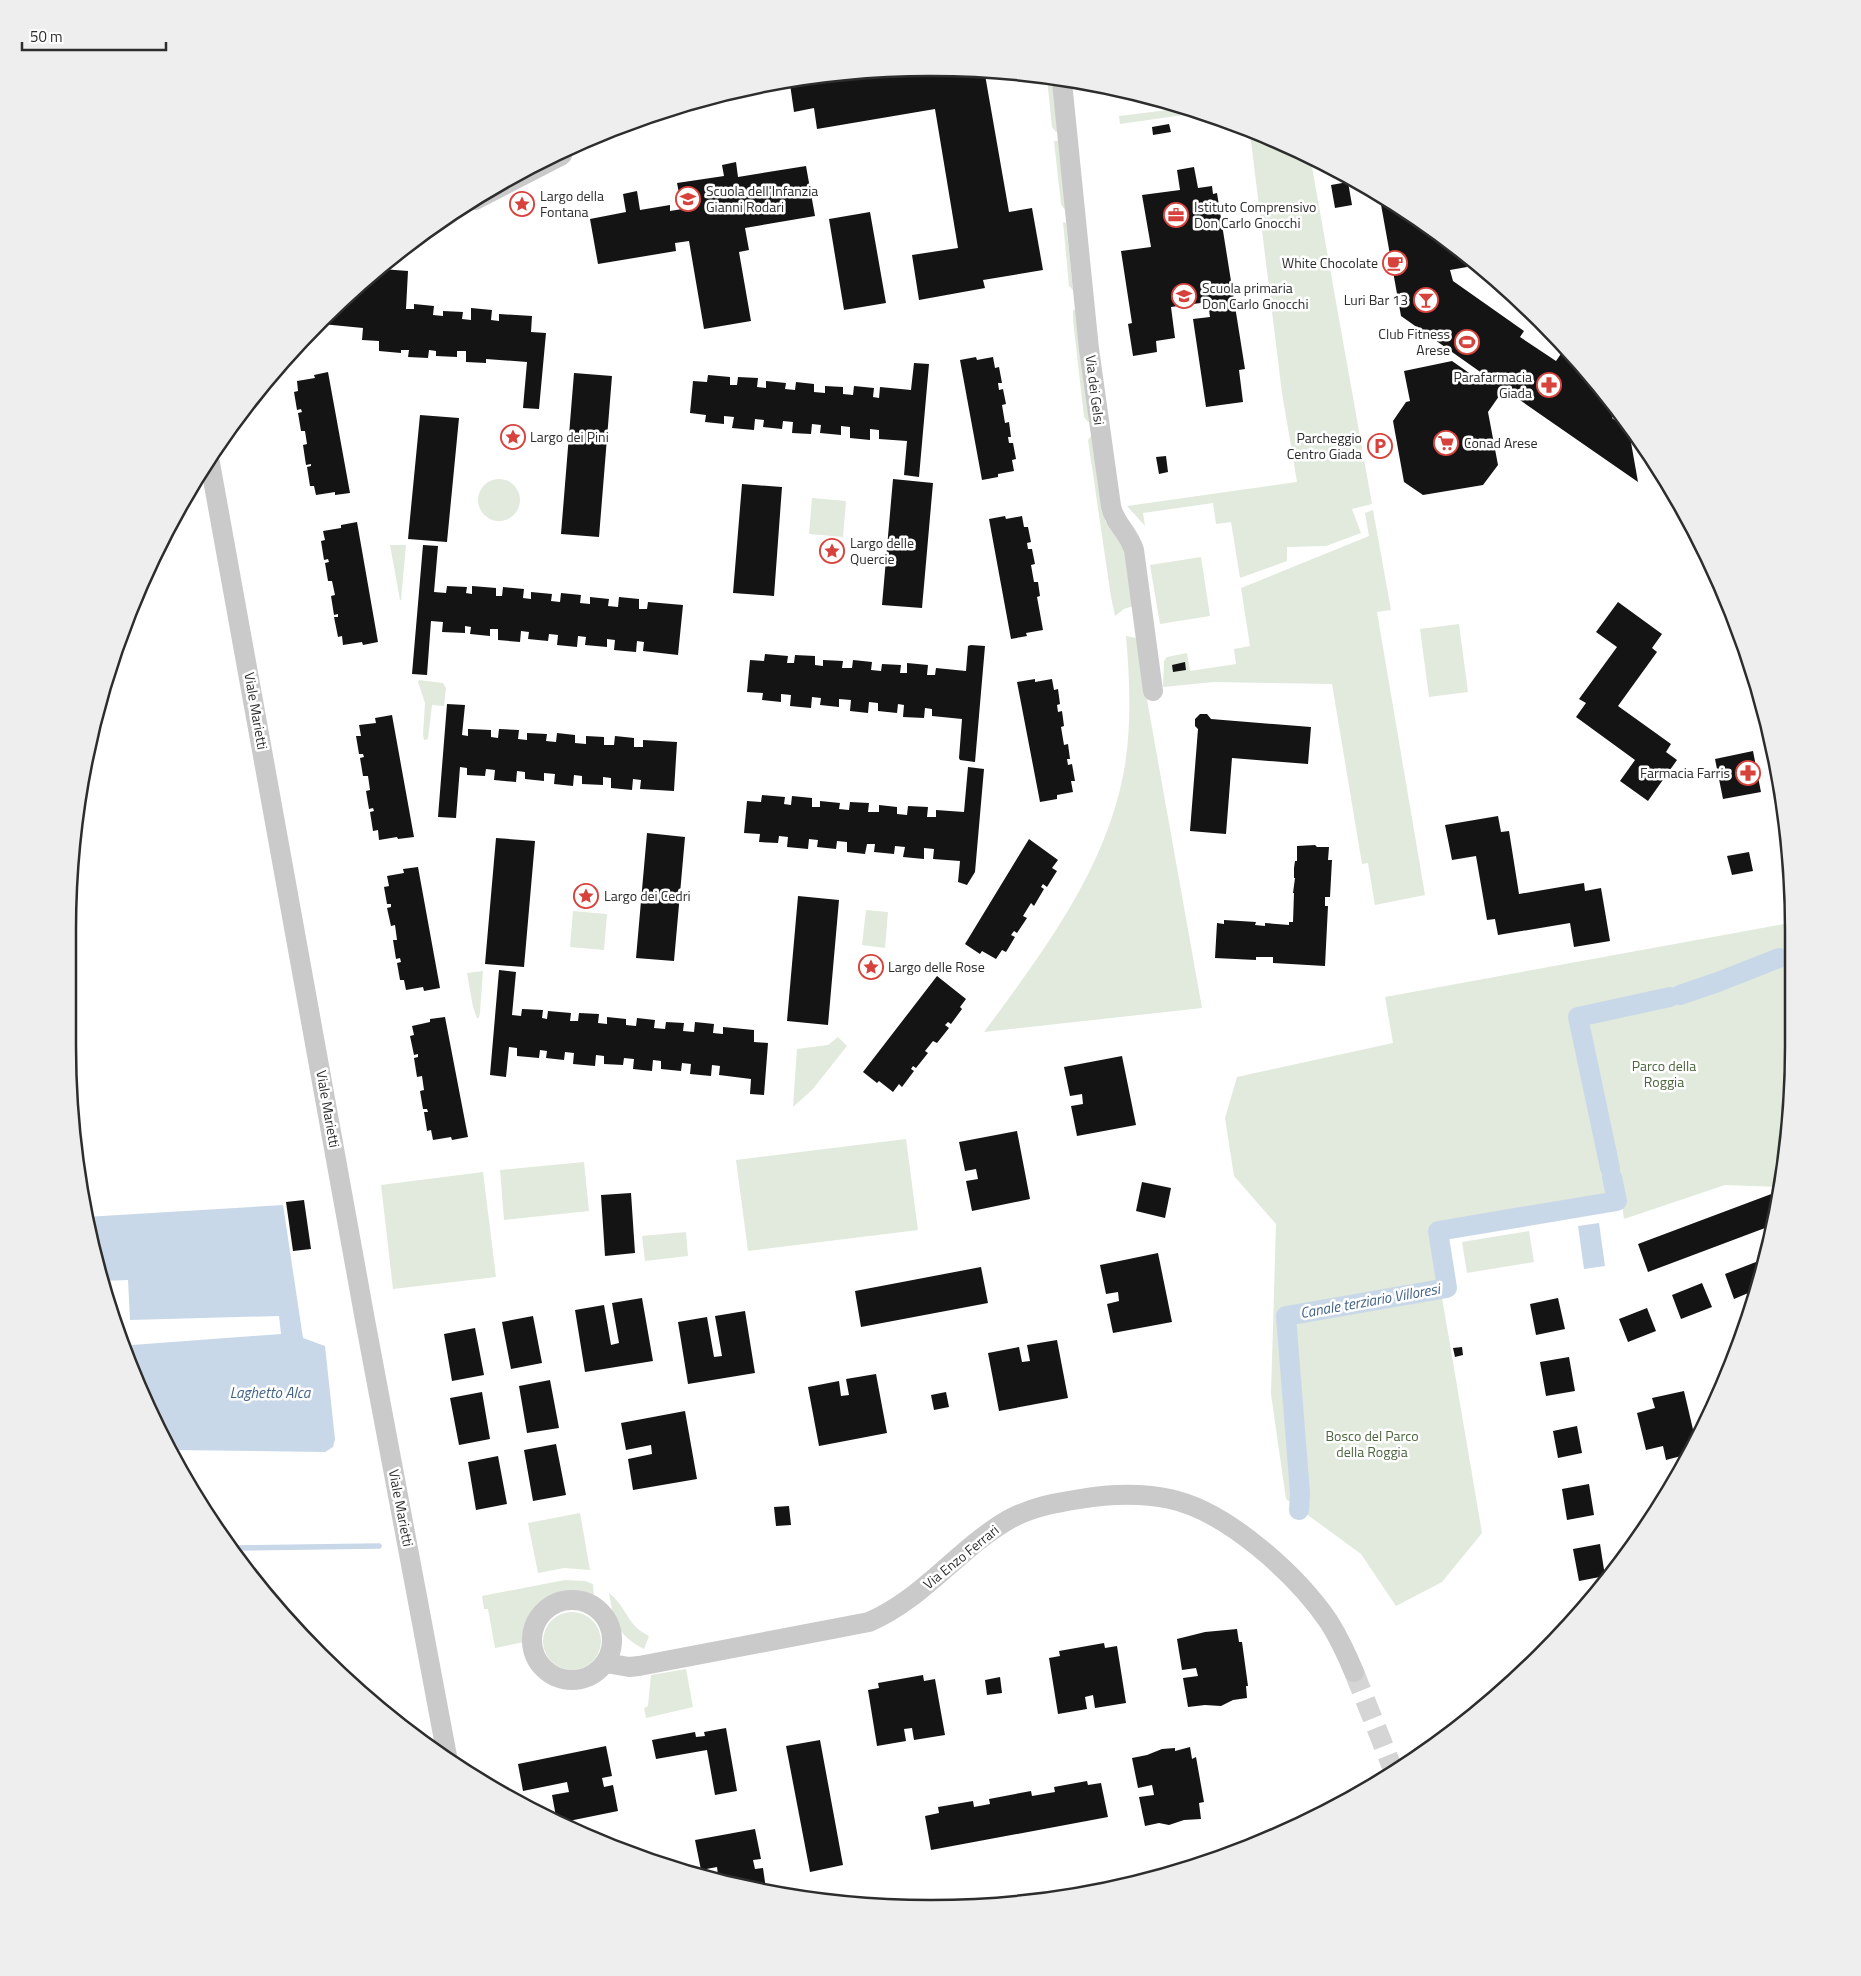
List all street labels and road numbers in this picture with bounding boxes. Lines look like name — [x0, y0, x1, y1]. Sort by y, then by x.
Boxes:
street label: Via dei Gelsi — [1081, 354, 1110, 426]
street label: Viale Marietti — [239, 671, 274, 751]
street label: Viale Marietti — [311, 1069, 346, 1149]
street label: Viale Marietti — [384, 1468, 419, 1548]
street label: Via Enzo Ferrari — [918, 1519, 1003, 1594]

